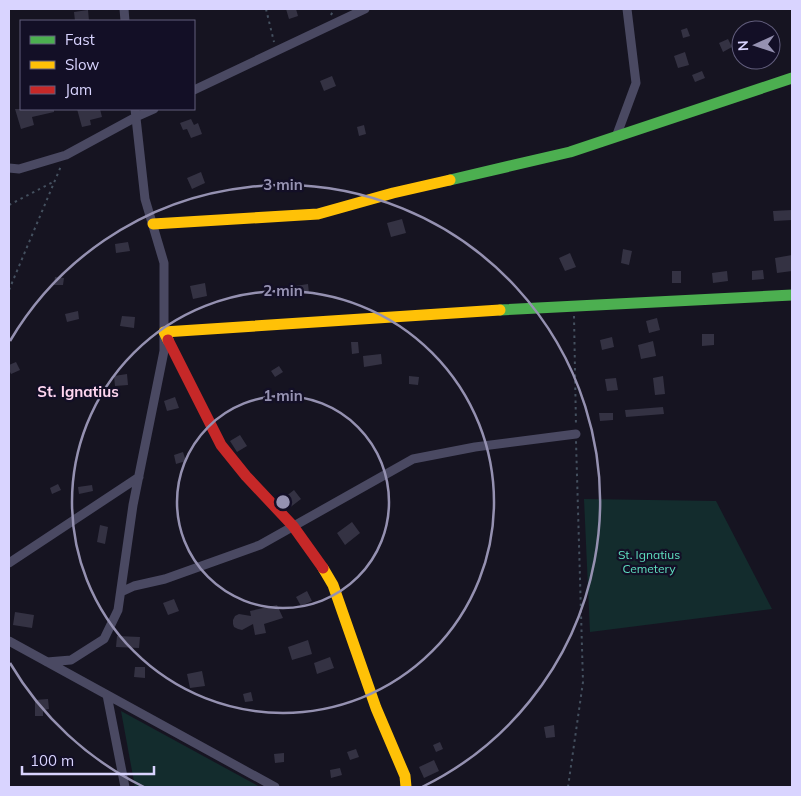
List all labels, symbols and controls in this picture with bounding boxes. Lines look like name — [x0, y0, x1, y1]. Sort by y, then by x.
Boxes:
legend — [20, 20, 195, 110]
north arrow — [731, 20, 781, 70]
text: Fast — [65, 30, 95, 49]
text: N — [734, 40, 752, 51]
text: Slow — [65, 55, 99, 74]
text: Jam — [65, 80, 92, 99]
text: 3 min — [263, 175, 303, 194]
text: 2 min — [263, 281, 303, 300]
district label: St. Ignatius — [37, 382, 119, 401]
text: 1 min — [263, 386, 303, 405]
centre of rings — [274, 493, 292, 511]
park label: St. Ignatius Cemetery — [618, 547, 680, 576]
scale bar — [22, 744, 155, 776]
text: 100 m — [30, 751, 74, 770]

